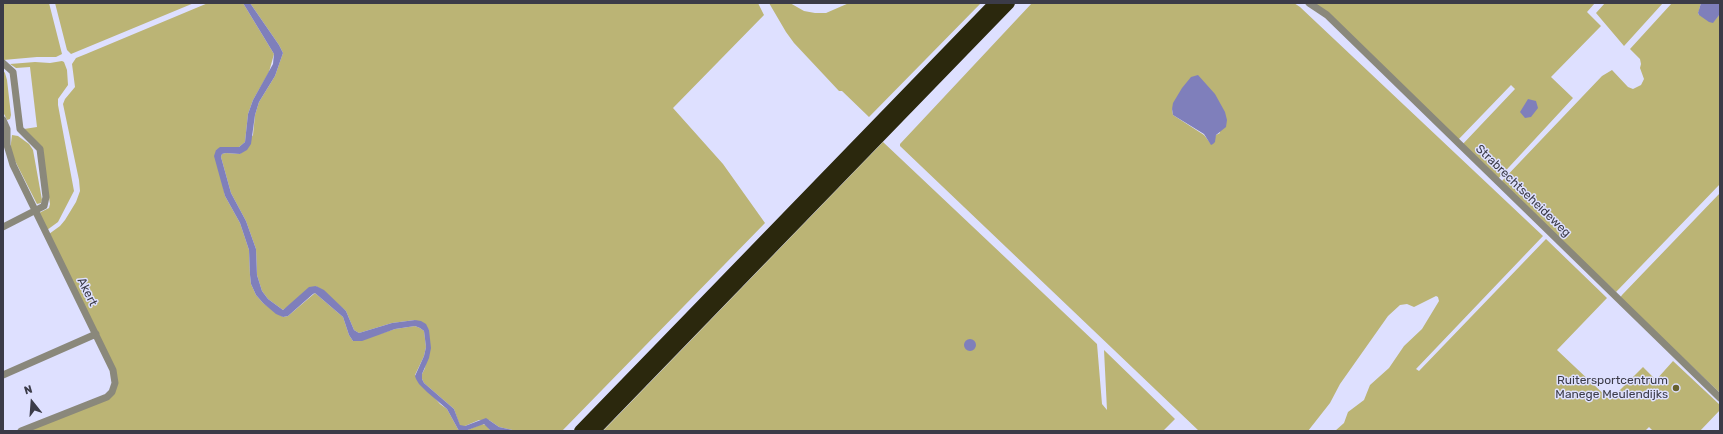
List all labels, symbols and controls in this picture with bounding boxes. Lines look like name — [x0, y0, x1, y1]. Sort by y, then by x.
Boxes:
street label: Strabrechtseheideweg — [1472, 142, 1574, 240]
street label: Akert — [74, 275, 100, 309]
place label: Ruitersportcentrum Manege Meulendijks — [1555, 374, 1668, 402]
north arrow — [12, 382, 52, 422]
text: N — [23, 383, 34, 397]
marker: Ruitersportcentrum Manege Meulendijks — [1671, 383, 1681, 393]

